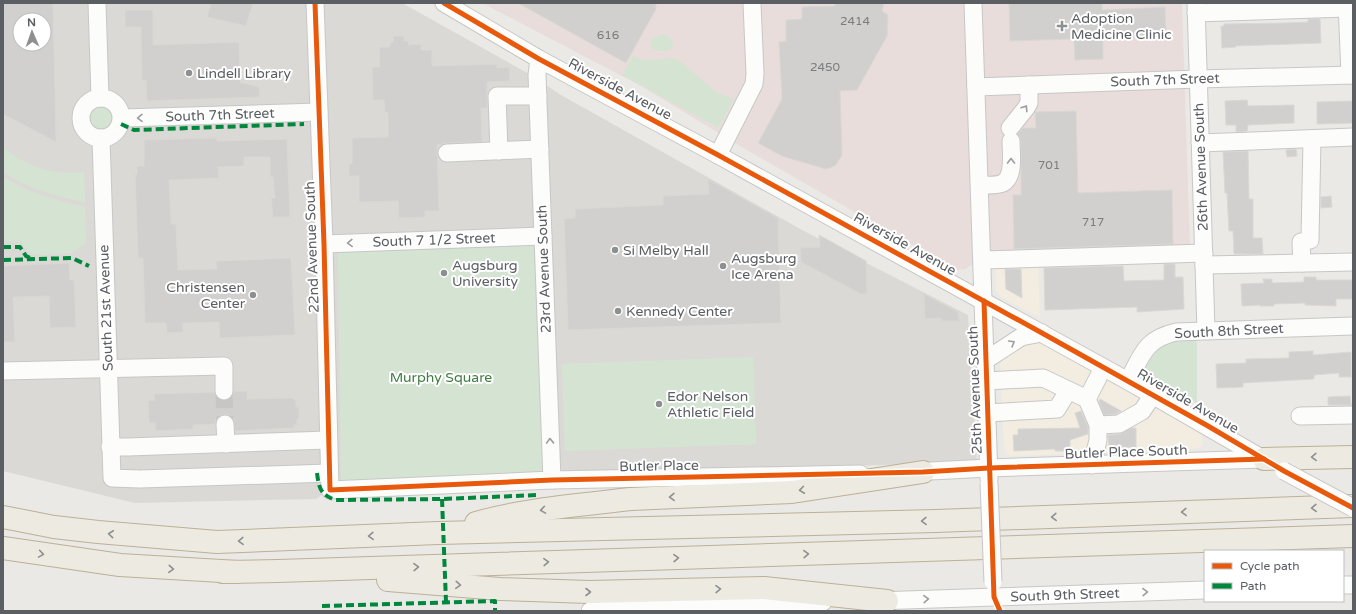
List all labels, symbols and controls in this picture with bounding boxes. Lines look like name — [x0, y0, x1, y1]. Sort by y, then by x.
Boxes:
place label: Adoption Medicine Clinic — [1071, 10, 1172, 43]
north arrow — [12, 12, 52, 52]
house number: 2414 — [840, 14, 871, 28]
text: N — [27, 16, 36, 29]
marker: Adoption Medicine Clinic — [1056, 20, 1068, 32]
house number: 616 — [597, 28, 619, 42]
street label: Riverside Avenue — [565, 55, 675, 123]
house number: 2450 — [810, 60, 841, 74]
place label: Lindell Library — [197, 65, 291, 82]
marker: Lindell Library — [184, 68, 194, 78]
street label: South 7th Street — [1110, 70, 1221, 90]
street label: 26th Avenue South — [1190, 103, 1212, 231]
street label: South 7th Street — [165, 105, 276, 125]
one-way arrow — [1020, 106, 1027, 113]
one-way arrow — [137, 114, 143, 122]
one-way arrow — [1007, 158, 1015, 164]
house number: 701 — [1038, 158, 1060, 172]
street label: 22nd Avenue South — [301, 181, 323, 313]
street label: 23rd Avenue South — [533, 204, 555, 334]
street label: Riverside Avenue — [851, 209, 959, 279]
house number: 717 — [1082, 215, 1104, 229]
street label: South 7 1/2 Street — [372, 229, 496, 251]
one-way arrow — [347, 239, 353, 247]
place label: Si Melby Hall — [623, 242, 709, 259]
street label: South 21st Avenue — [95, 244, 117, 372]
marker: Si Melby Hall — [610, 245, 620, 255]
place label: Augsburg Ice Arena — [731, 250, 797, 283]
place label: Augsburg University — [452, 257, 518, 290]
marker: Augsburg Ice Arena — [718, 261, 728, 271]
marker: Augsburg University — [439, 268, 449, 278]
place label: Christensen Center — [166, 279, 246, 312]
marker: Christensen Center — [248, 290, 258, 300]
place label: Kennedy Center — [626, 303, 733, 320]
marker: Kennedy Center — [613, 306, 623, 316]
street label: South 8th Street — [1174, 320, 1285, 342]
street label: 25th Avenue South — [964, 326, 986, 454]
one-way arrow — [1008, 340, 1015, 347]
street label: Riverside Avenue — [1134, 365, 1242, 437]
park label: Murphy Square — [390, 369, 492, 386]
place label: Edor Nelson Athletic Field — [667, 388, 754, 421]
marker: Edor Nelson Athletic Field — [654, 399, 664, 409]
one-way arrow — [546, 438, 554, 444]
street label: Butler Place South — [1064, 441, 1188, 463]
one-way arrow — [1311, 453, 1317, 462]
street label: Butler Place — [619, 457, 699, 475]
one-way arrow — [799, 485, 805, 494]
one-way arrow — [669, 493, 675, 502]
one-way arrow — [1311, 503, 1317, 512]
one-way arrow — [540, 505, 546, 514]
one-way arrow — [1181, 508, 1187, 516]
one-way arrow — [1051, 513, 1057, 521]
one-way arrow — [921, 517, 927, 525]
one-way arrow — [108, 530, 114, 539]
one-way arrow — [368, 531, 374, 540]
one-way arrow — [238, 537, 244, 546]
one-way arrow — [38, 550, 45, 558]
one-way arrow — [803, 550, 809, 558]
legend — [1204, 550, 1344, 602]
one-way arrow — [673, 554, 679, 562]
one-way arrow — [543, 558, 549, 567]
text: Cycle path — [1240, 559, 1299, 573]
one-way arrow — [413, 562, 419, 571]
one-way arrow — [168, 564, 174, 573]
text: Path — [1240, 579, 1266, 593]
one-way arrow — [455, 581, 461, 590]
one-way arrow — [715, 584, 721, 593]
street label: South 9th Street — [1010, 585, 1121, 605]
one-way arrow — [585, 588, 591, 596]
one-way arrow — [1142, 588, 1148, 596]
one-way arrow — [923, 595, 929, 604]

